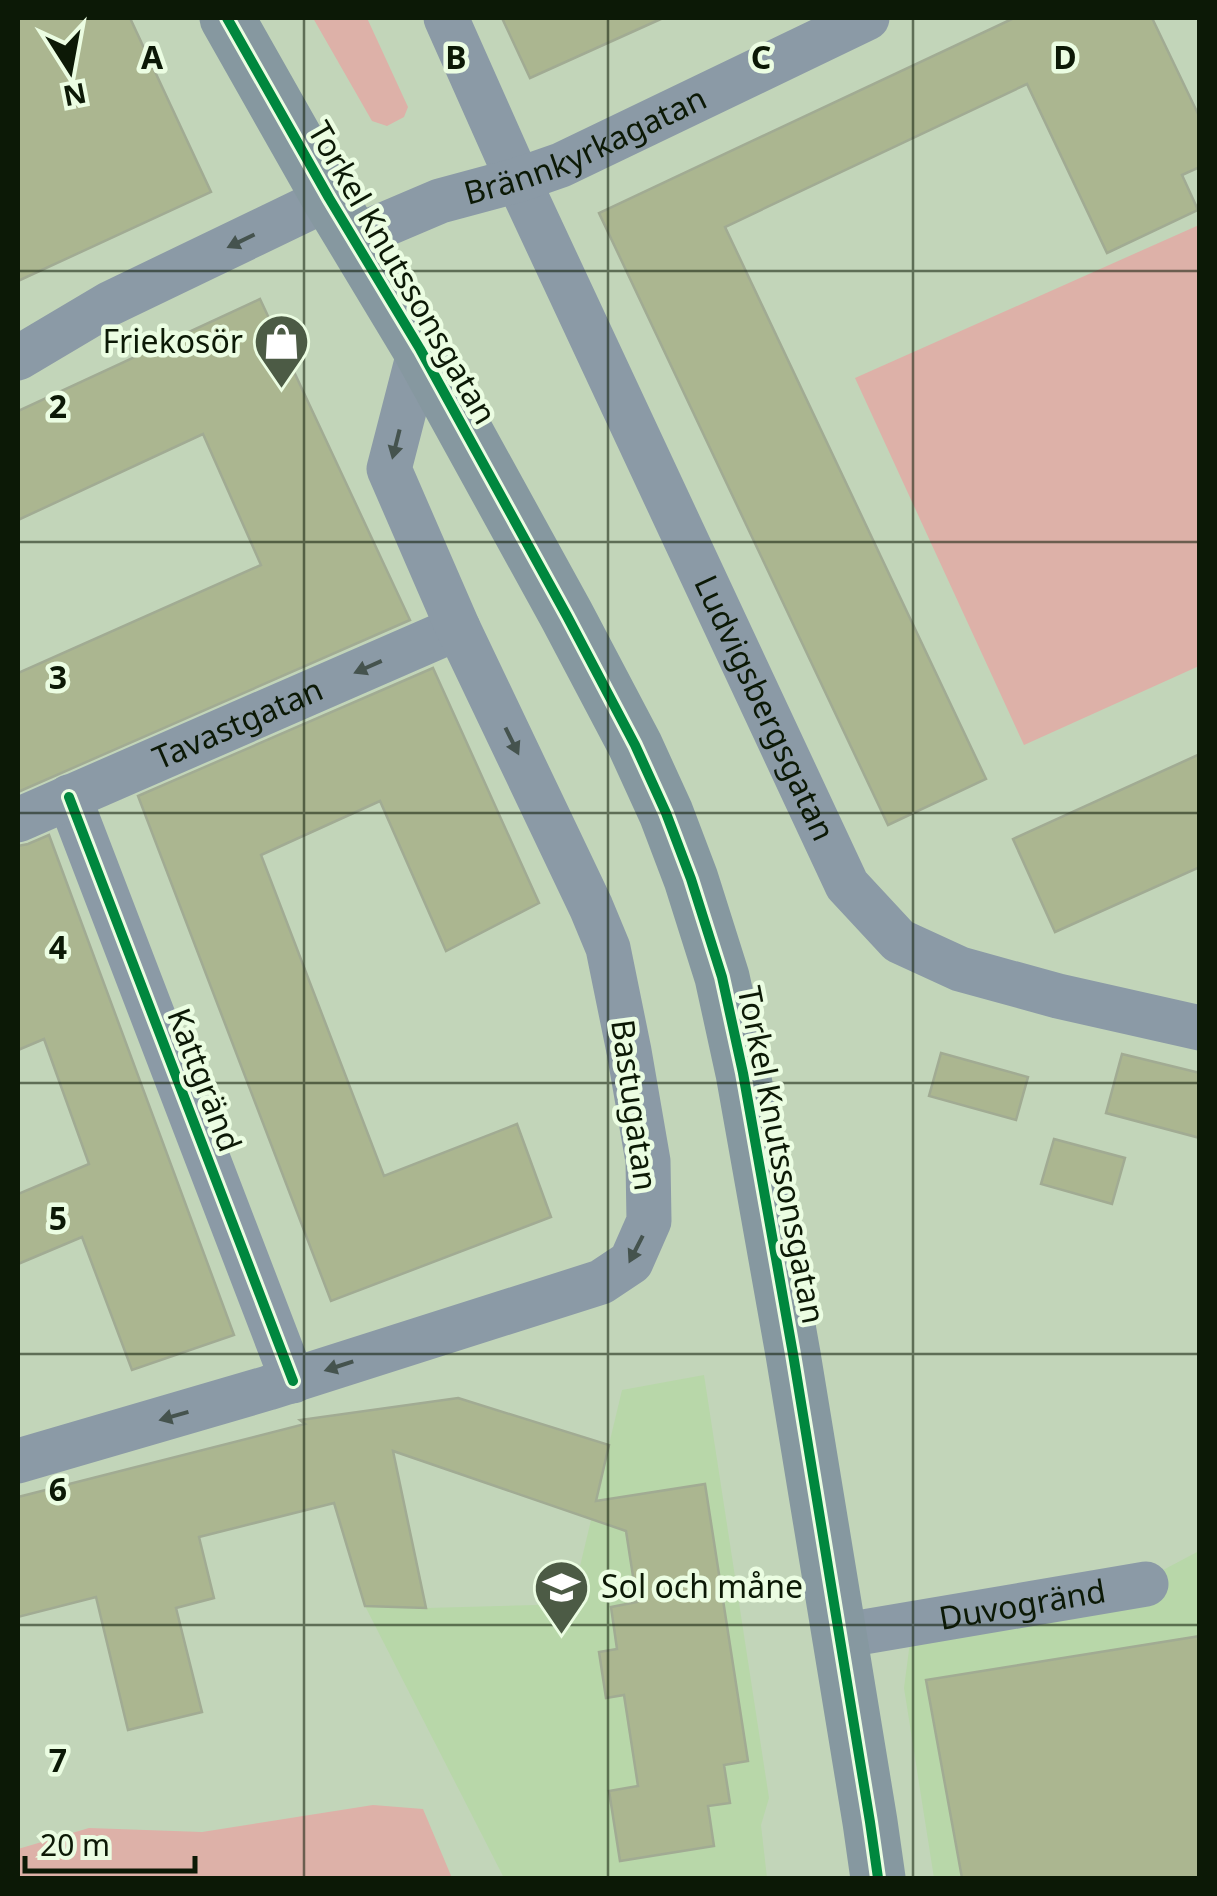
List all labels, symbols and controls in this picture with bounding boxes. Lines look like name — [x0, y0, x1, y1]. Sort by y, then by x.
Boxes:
north arrow — [20, 20, 120, 120]
text: A — [141, 35, 164, 78]
text: B — [445, 35, 467, 78]
text: C — [751, 35, 771, 78]
text: D — [1053, 35, 1077, 78]
text: N — [60, 75, 90, 116]
street label: Brännkyrkagatan — [459, 75, 713, 214]
street label: Torkel Knutssonsgatan — [299, 113, 508, 431]
one-way arrow — [226, 232, 255, 249]
shop icon: Friekosör — [252, 312, 312, 391]
place label: Friekosör — [103, 319, 243, 362]
text: 2 — [49, 384, 67, 427]
one-way arrow — [387, 429, 403, 460]
street label: Ludvigsbergsgatan — [685, 568, 846, 847]
text: 3 — [49, 655, 67, 698]
one-way arrow — [353, 659, 383, 675]
street label: Tavastgatan — [146, 667, 329, 779]
one-way arrow — [503, 727, 520, 756]
text: 4 — [49, 925, 67, 968]
street label: Torkel Knutssonsgatan — [729, 982, 836, 1327]
street label: Kattgränd — [158, 1001, 252, 1157]
street label: Bastugatan — [602, 1016, 669, 1193]
text: 5 — [49, 1196, 67, 1239]
one-way arrow — [628, 1234, 645, 1263]
one-way arrow — [324, 1359, 354, 1374]
one-way arrow — [158, 1409, 189, 1424]
text: 6 — [49, 1467, 67, 1510]
school or university icon: Sol och måne — [532, 1557, 592, 1636]
place label: Sol och måne — [601, 1564, 803, 1607]
street label: Duvogränd — [935, 1568, 1109, 1639]
text: 7 — [49, 1738, 67, 1781]
scale bar — [25, 1811, 195, 1873]
text: 20 m — [40, 1824, 110, 1865]

